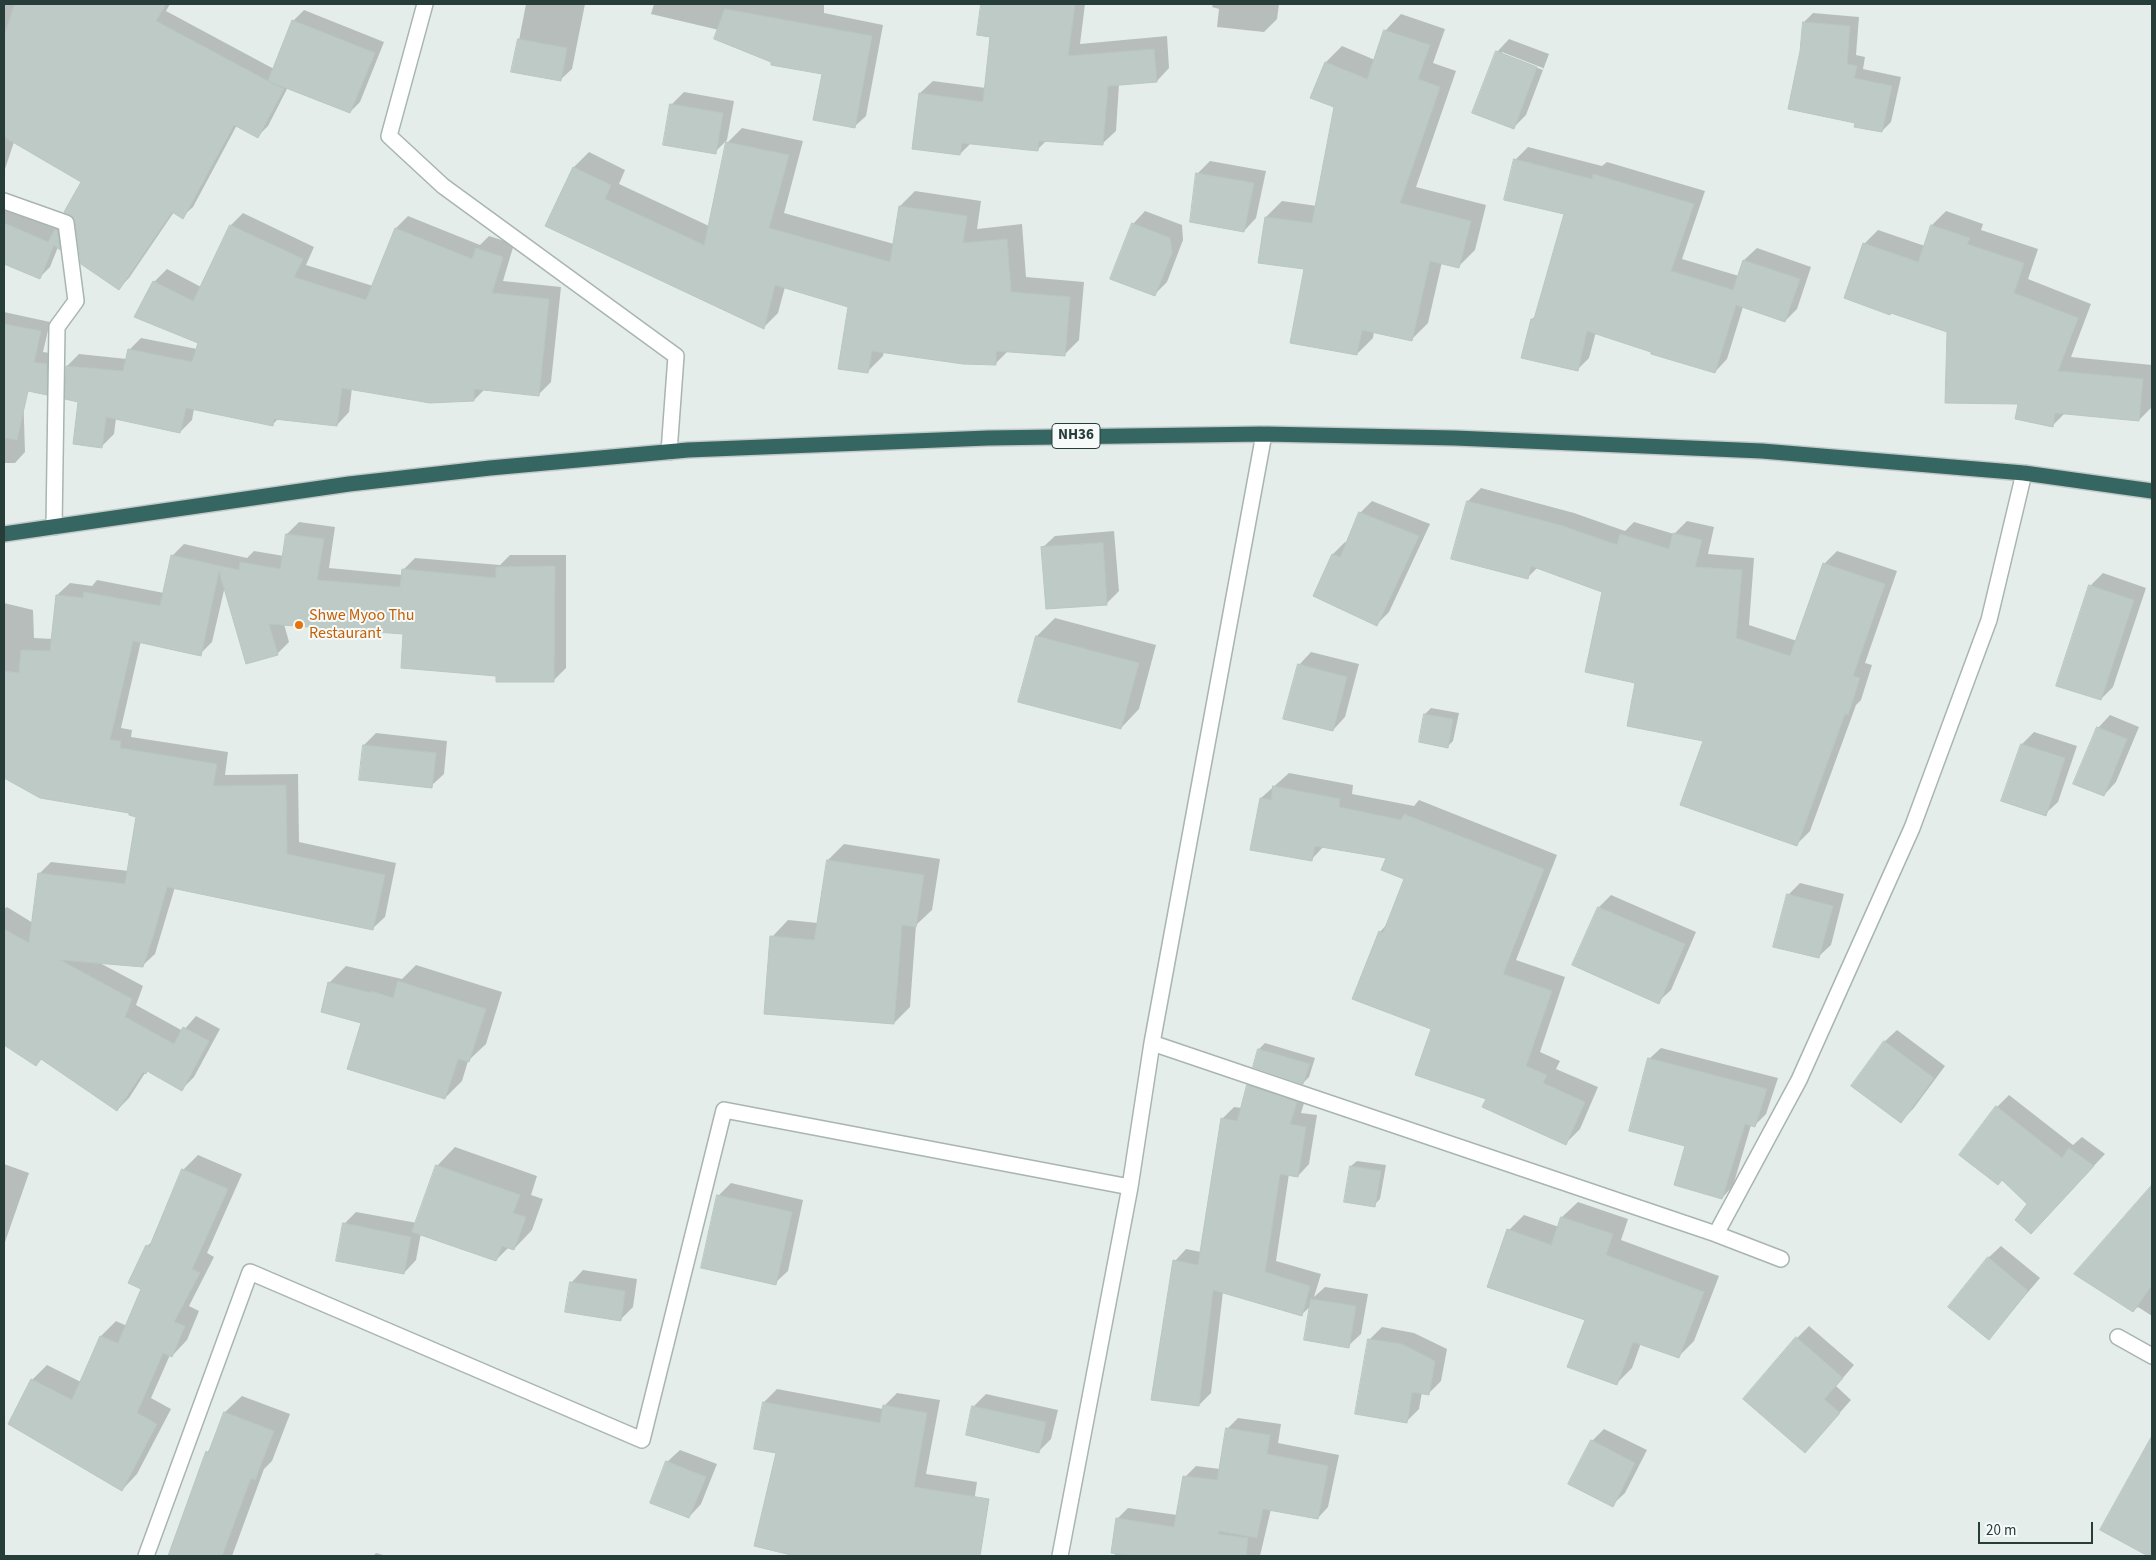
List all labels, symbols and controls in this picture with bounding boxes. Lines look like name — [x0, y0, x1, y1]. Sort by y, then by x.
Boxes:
road number: NH36 — [1052, 424, 1100, 448]
place label: Shwe Myoo Thu Restaurant — [309, 606, 414, 644]
marker: Shwe Myoo Thu Restaurant — [293, 619, 305, 631]
scale bar — [1981, 1512, 2096, 1544]
text: 20 m — [1986, 1520, 2016, 1541]

